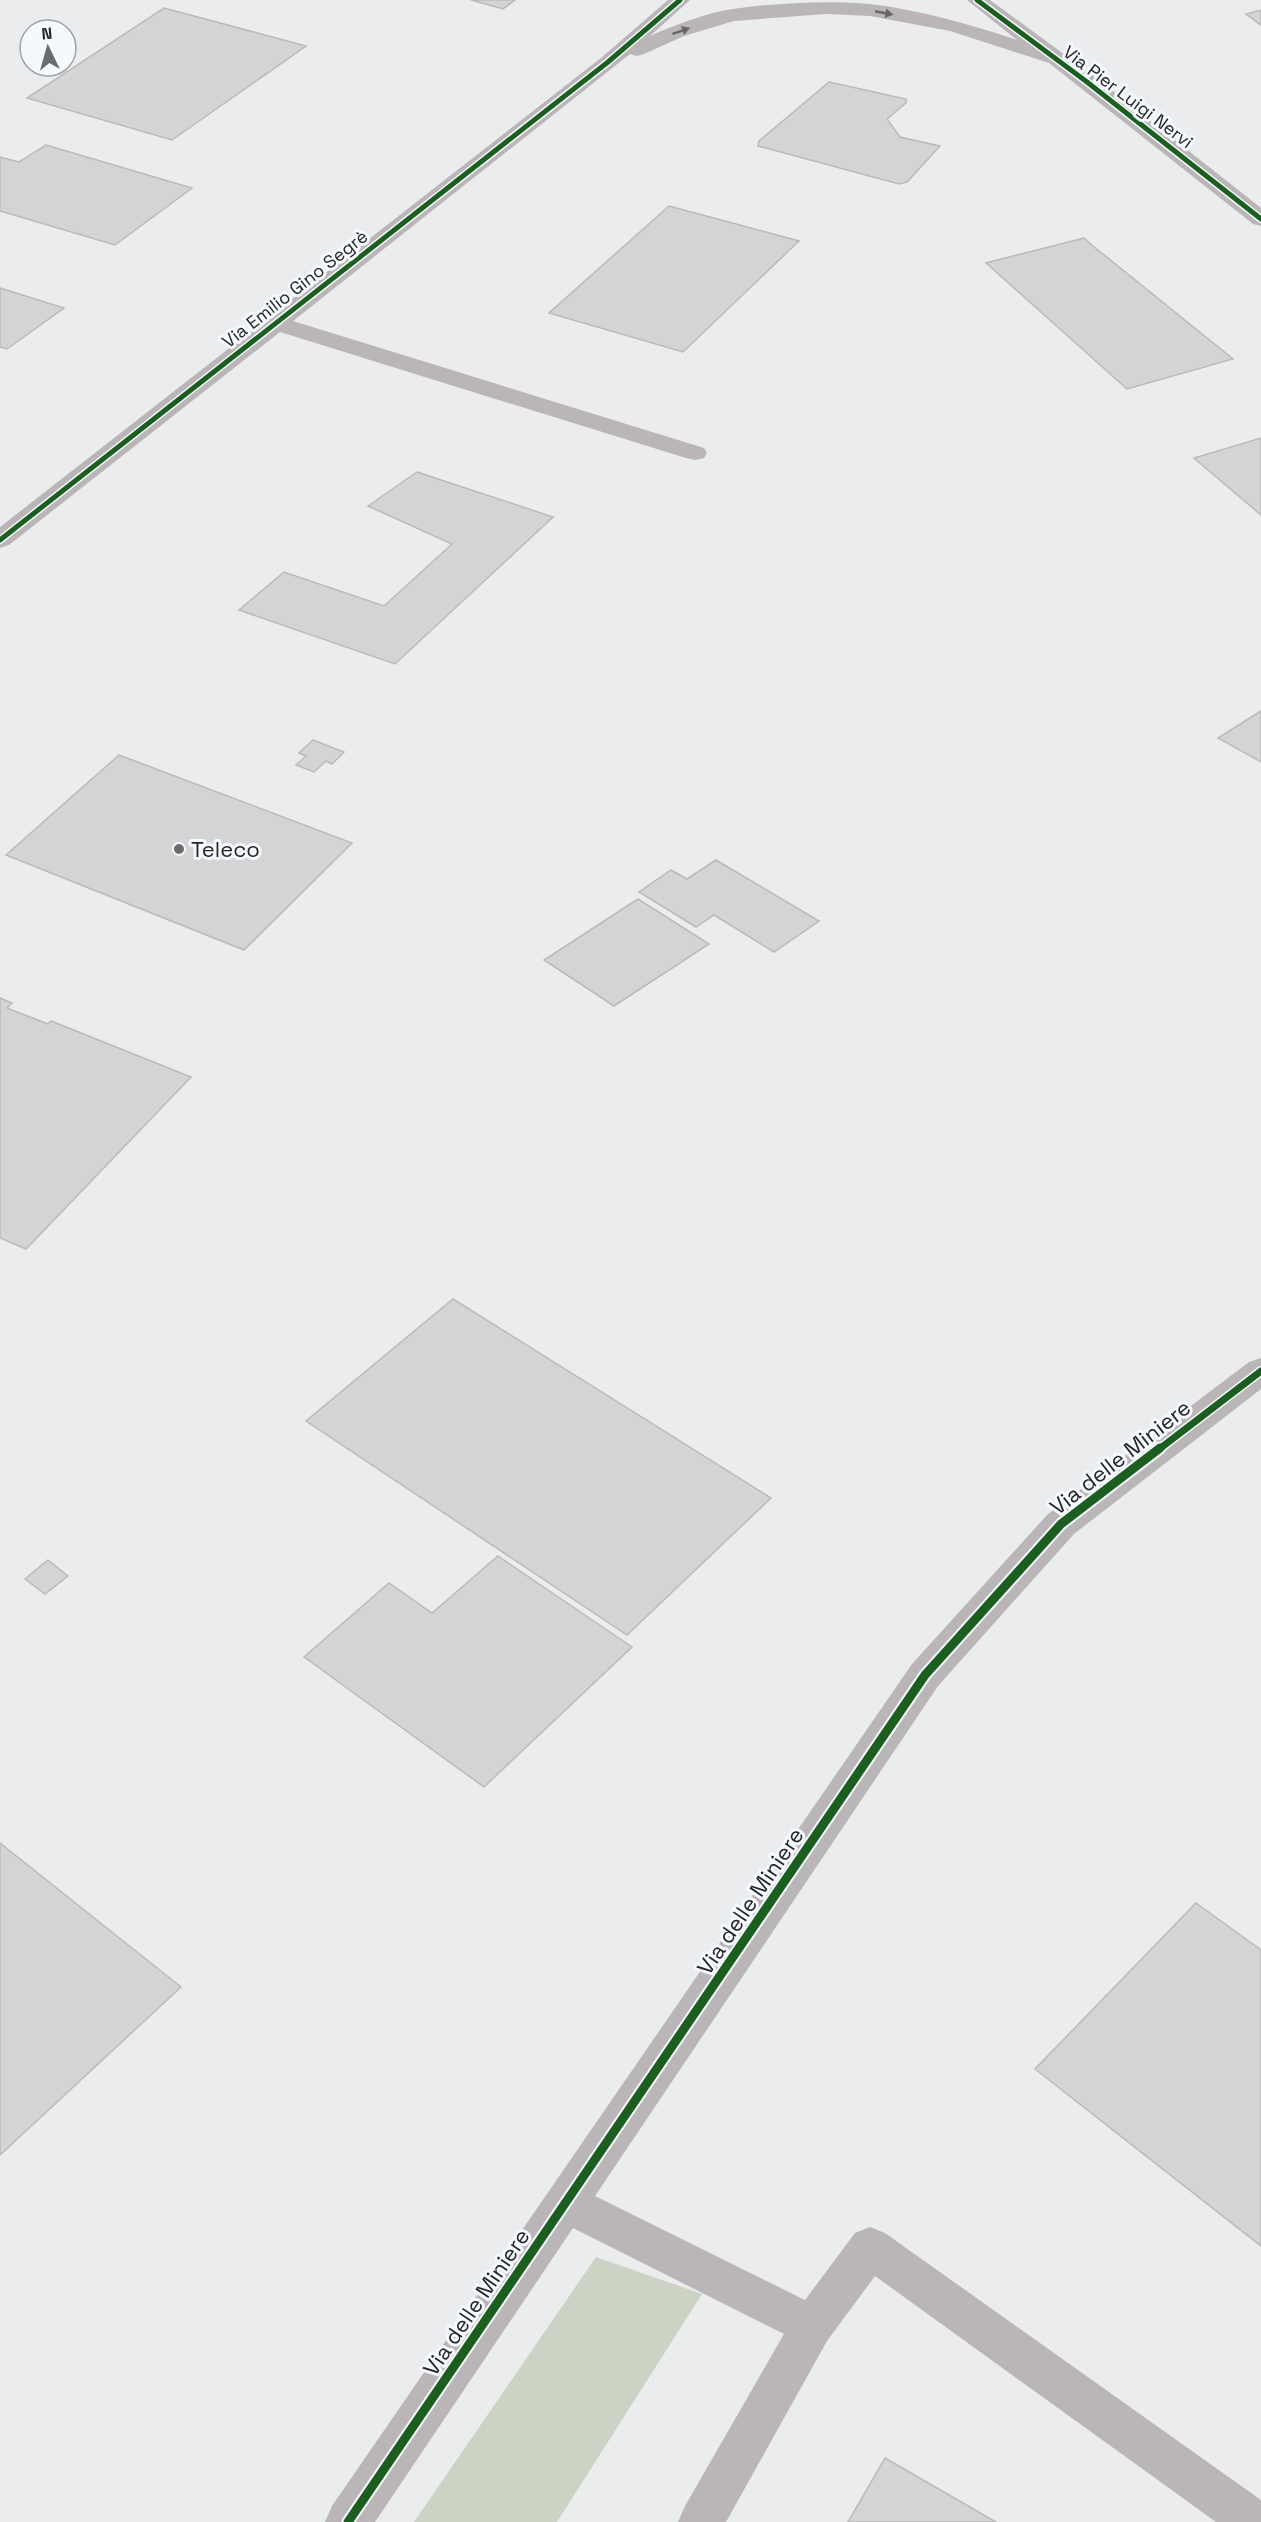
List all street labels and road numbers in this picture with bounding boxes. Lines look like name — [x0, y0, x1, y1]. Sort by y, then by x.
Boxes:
street label: Via Pier Luigi Nervi — [1059, 40, 1198, 153]
street label: Via Emilio Gino Segrè — [217, 225, 372, 353]
street label: Via delle Miniere — [1044, 1393, 1196, 1521]
street label: Via delle Miniere — [691, 1822, 809, 1980]
street label: Via delle Miniere — [417, 2223, 535, 2381]

